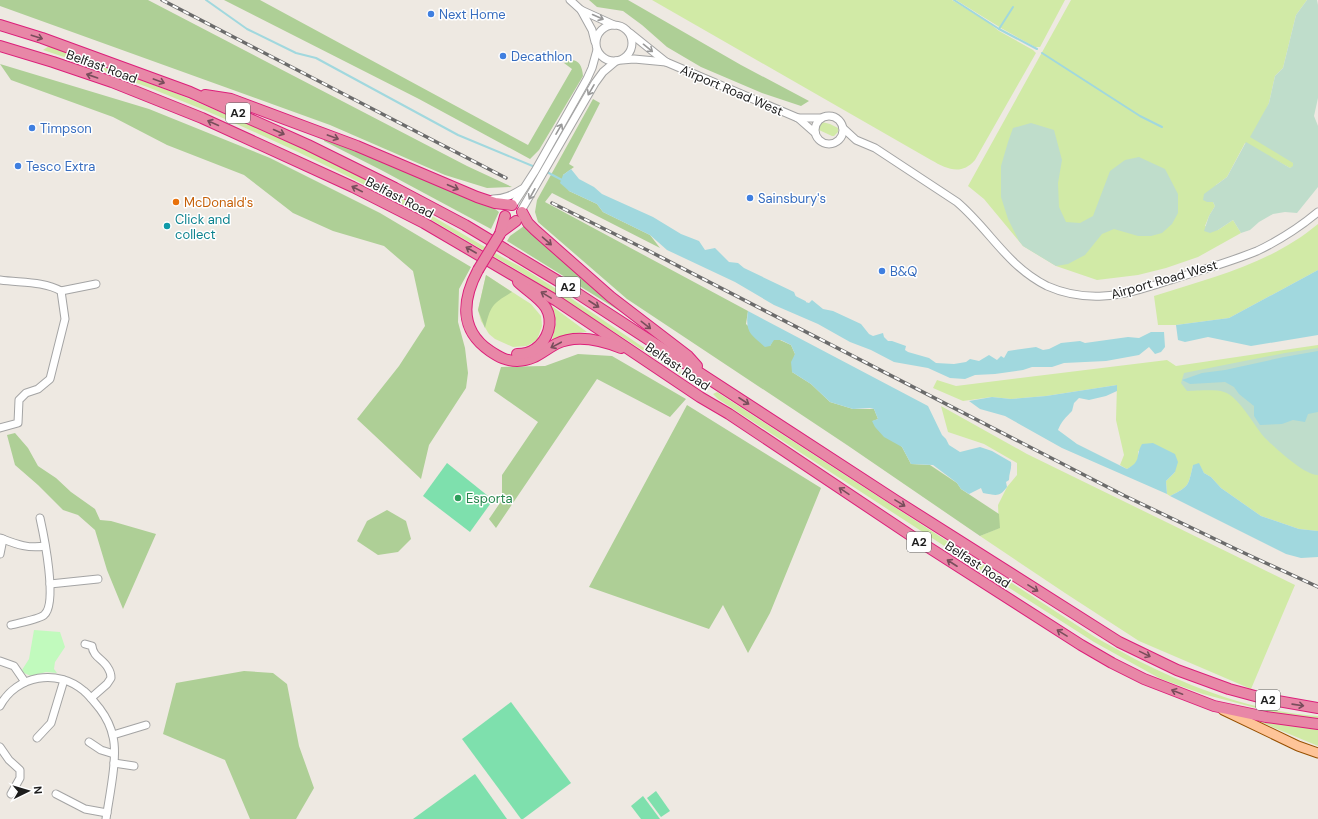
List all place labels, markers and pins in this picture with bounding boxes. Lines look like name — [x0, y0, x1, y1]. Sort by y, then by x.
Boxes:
place label: Next Home — [439, 6, 506, 23]
marker: Next Home — [426, 9, 436, 19]
place label: Decathlon — [511, 48, 572, 65]
marker: Decathlon — [498, 51, 508, 61]
place label: Timpson — [40, 120, 92, 137]
marker: Timpson — [27, 123, 37, 133]
place label: Tesco Extra — [26, 158, 95, 175]
marker: Tesco Extra — [13, 161, 23, 171]
place label: Sainsbury's — [758, 190, 826, 207]
marker: Sainsbury's — [745, 193, 755, 203]
place label: McDonald's — [184, 194, 253, 211]
marker: McDonald's — [171, 197, 181, 207]
place label: Click and collect — [175, 211, 230, 243]
marker: Click and collect — [162, 221, 172, 231]
place label: B&Q — [890, 263, 917, 280]
marker: B&Q — [877, 266, 887, 276]
place label: Esporta — [466, 490, 513, 507]
marker: Esporta — [453, 493, 463, 503]

